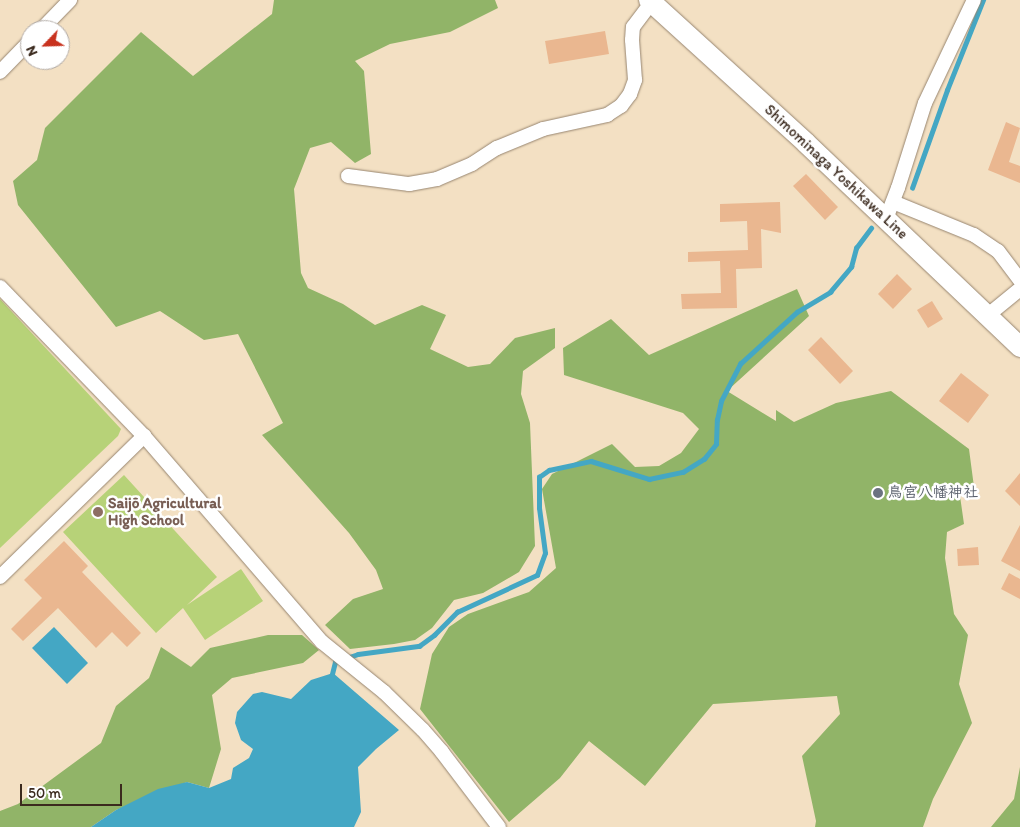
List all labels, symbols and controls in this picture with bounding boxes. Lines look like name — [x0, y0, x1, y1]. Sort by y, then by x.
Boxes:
north arrow — [20, 20, 70, 70]
text: N — [22, 43, 41, 59]
street label: Shimominaga Yoshikawa Line — [761, 101, 911, 243]
place label: 鳥宮八幡神社 — [888, 484, 978, 502]
marker: 鳥宮八幡神社 — [872, 487, 884, 499]
place label: Saijō Agricultural High School — [108, 494, 221, 529]
marker: Saijō Agricultural High School — [92, 506, 104, 518]
scale bar — [22, 774, 125, 806]
text: 50 m — [28, 784, 61, 802]

